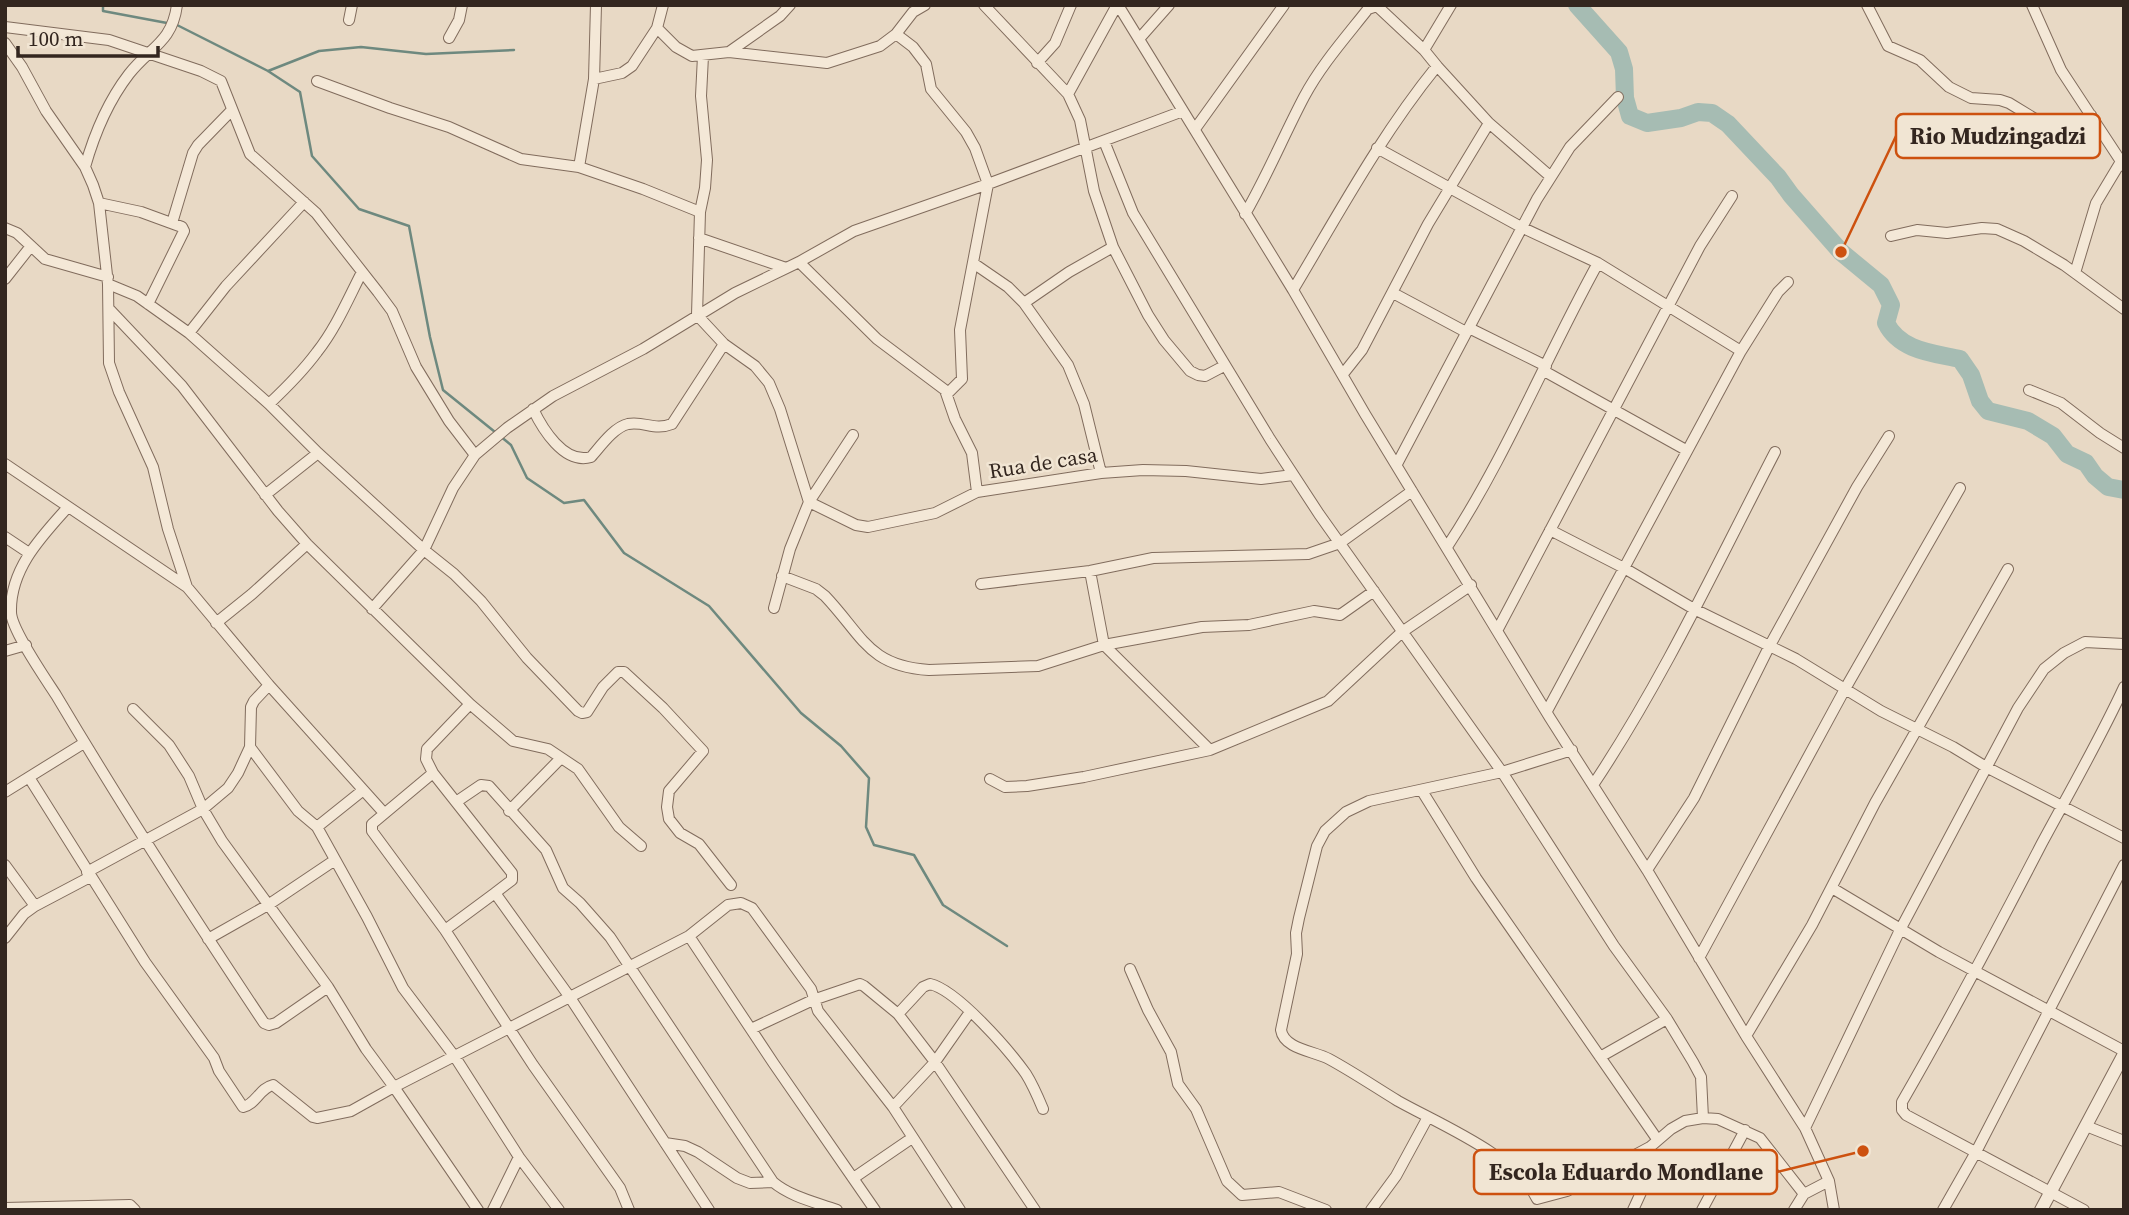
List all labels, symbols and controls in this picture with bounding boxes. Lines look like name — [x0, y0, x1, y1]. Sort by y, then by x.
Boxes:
scale bar — [18, 14, 158, 58]
text: 100 m — [28, 24, 83, 53]
callout: Rio Mudzingadzi — [1896, 114, 2100, 158]
text: Rio Mudzingadzi — [1910, 120, 2086, 152]
street label: Rua de casa — [987, 440, 1100, 485]
callout: Escola Eduardo Mondlane — [1474, 1150, 1777, 1194]
text: Escola Eduardo Mondlane — [1489, 1156, 1763, 1188]

